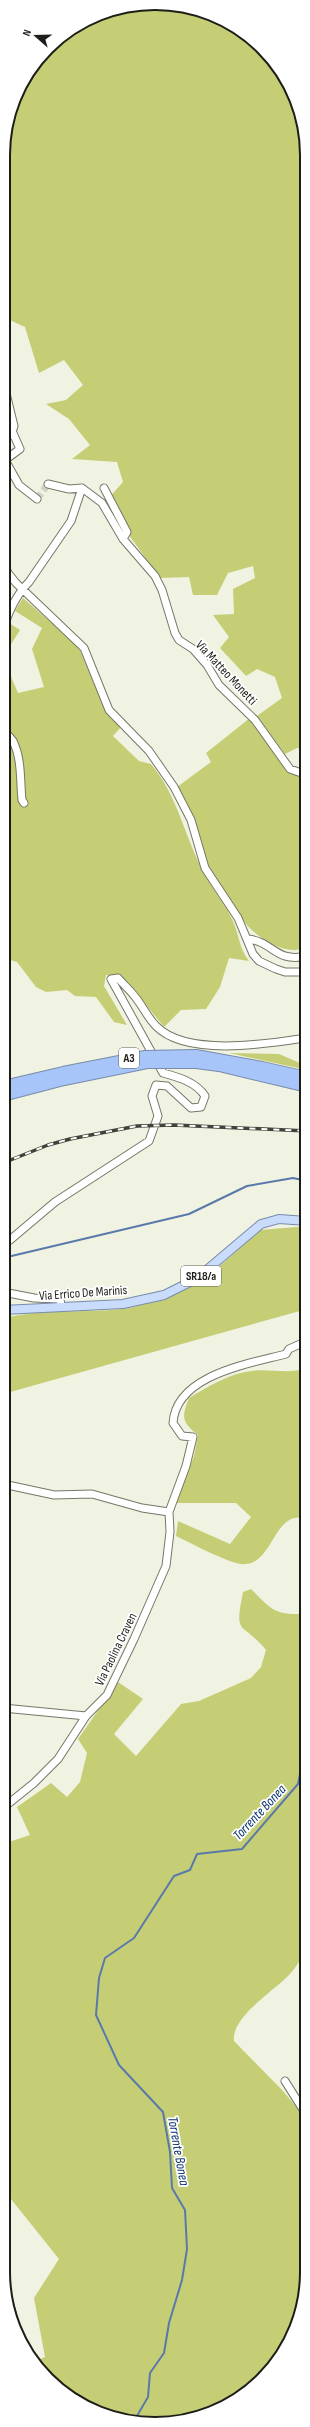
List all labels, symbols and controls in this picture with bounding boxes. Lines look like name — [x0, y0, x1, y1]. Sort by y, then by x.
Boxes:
north arrow — [16, 16, 56, 56]
text: N — [20, 28, 34, 38]
street label: Via Matteo Monetti — [192, 637, 260, 708]
road number: A3 — [119, 1048, 139, 1068]
road number: SR18/a — [181, 1266, 221, 1286]
street label: Via Errico De Marinis — [38, 1282, 128, 1304]
street label: Via Paolina Craven — [91, 1610, 140, 1689]
water label: Torrente Bonea — [229, 1781, 290, 1844]
water label: Torrente Bonea — [164, 2115, 193, 2187]

